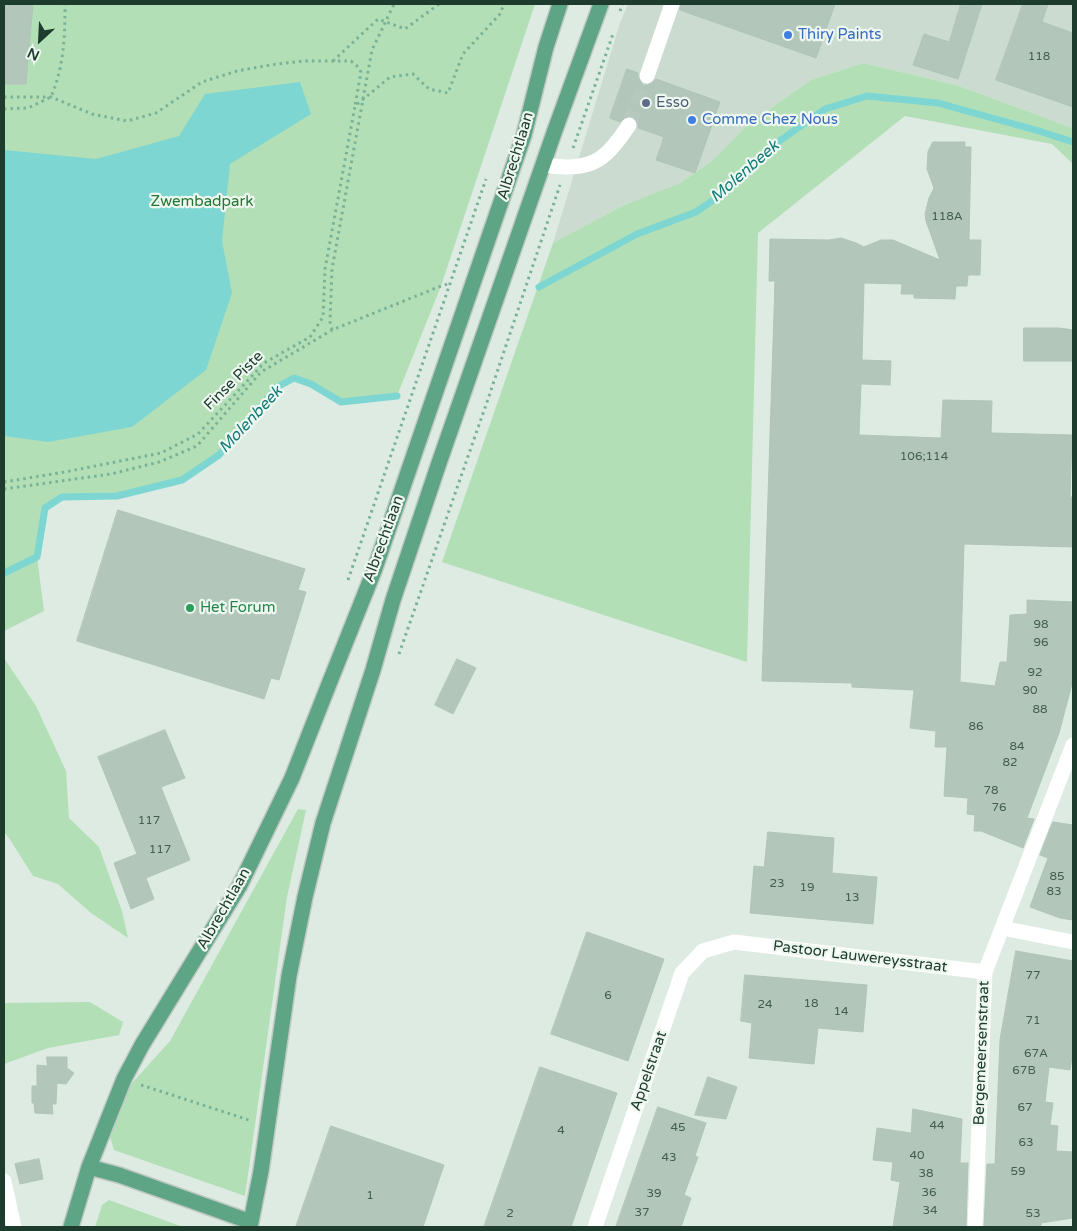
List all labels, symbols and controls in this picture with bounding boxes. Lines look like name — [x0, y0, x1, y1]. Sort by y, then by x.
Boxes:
north arrow — [15, 15, 65, 65]
place label: Thiry Paints — [798, 26, 881, 44]
marker: Thiry Paints — [782, 29, 794, 41]
text: N — [25, 44, 42, 64]
house number: 118 — [1028, 50, 1050, 64]
place label: Esso — [656, 94, 689, 112]
marker: Esso — [640, 97, 652, 109]
street label: Albrechtlaan — [494, 110, 538, 202]
place label: Comme Chez Nous — [702, 111, 838, 129]
marker: Comme Chez Nous — [686, 114, 698, 126]
water label: Molenbeek — [707, 137, 783, 207]
park label: Zwembadpark — [151, 193, 253, 211]
house number: 118A — [931, 210, 963, 224]
street label: Finse Piste — [201, 348, 267, 414]
water label: Molenbeek — [215, 382, 287, 458]
house number: 106;114 — [900, 450, 948, 464]
street label: Albrechtlaan — [360, 493, 408, 585]
place label: Het Forum — [200, 599, 276, 617]
marker: Het Forum — [184, 602, 196, 614]
house number: 98 — [1033, 618, 1049, 632]
house number: 96 — [1033, 636, 1049, 650]
house number: 92 — [1027, 666, 1043, 680]
house number: 90 — [1022, 684, 1038, 698]
house number: 88 — [1032, 703, 1048, 717]
house number: 86 — [968, 720, 984, 734]
house number: 84 — [1009, 740, 1025, 754]
house number: 82 — [1002, 756, 1018, 770]
house number: 78 — [983, 784, 999, 798]
house number: 76 — [991, 801, 1007, 815]
house number: 117 — [138, 814, 160, 828]
house number: 117 — [149, 843, 171, 857]
street label: Albrechtlaan — [194, 865, 254, 953]
house number: 85 — [1049, 870, 1065, 884]
house number: 23 — [769, 877, 785, 891]
house number: 19 — [799, 881, 815, 895]
house number: 83 — [1046, 885, 1062, 899]
house number: 13 — [844, 891, 860, 905]
street label: Pastoor Lauwereysstraat — [772, 937, 948, 977]
house number: 77 — [1025, 969, 1041, 983]
street label: Bergemeersenstraat — [970, 980, 994, 1126]
house number: 6 — [604, 989, 612, 1003]
house number: 18 — [803, 997, 819, 1011]
house number: 24 — [757, 998, 773, 1012]
house number: 14 — [833, 1005, 849, 1019]
house number: 71 — [1025, 1014, 1041, 1028]
street label: Appelstraat — [627, 1029, 671, 1113]
house number: 67A — [1024, 1047, 1048, 1061]
house number: 67B — [1012, 1064, 1036, 1078]
house number: 67 — [1017, 1101, 1033, 1115]
house number: 44 — [929, 1119, 945, 1133]
house number: 45 — [670, 1121, 686, 1135]
house number: 4 — [557, 1124, 565, 1138]
house number: 63 — [1018, 1136, 1034, 1150]
house number: 40 — [909, 1149, 925, 1163]
house number: 43 — [661, 1151, 677, 1165]
house number: 59 — [1010, 1165, 1026, 1179]
house number: 38 — [918, 1167, 934, 1181]
house number: 36 — [921, 1186, 937, 1200]
house number: 39 — [646, 1187, 662, 1201]
house number: 1 — [366, 1189, 374, 1203]
house number: 34 — [922, 1204, 938, 1218]
house number: 37 — [634, 1206, 650, 1220]
house number: 2 — [506, 1207, 514, 1221]
house number: 53 — [1025, 1207, 1041, 1221]

